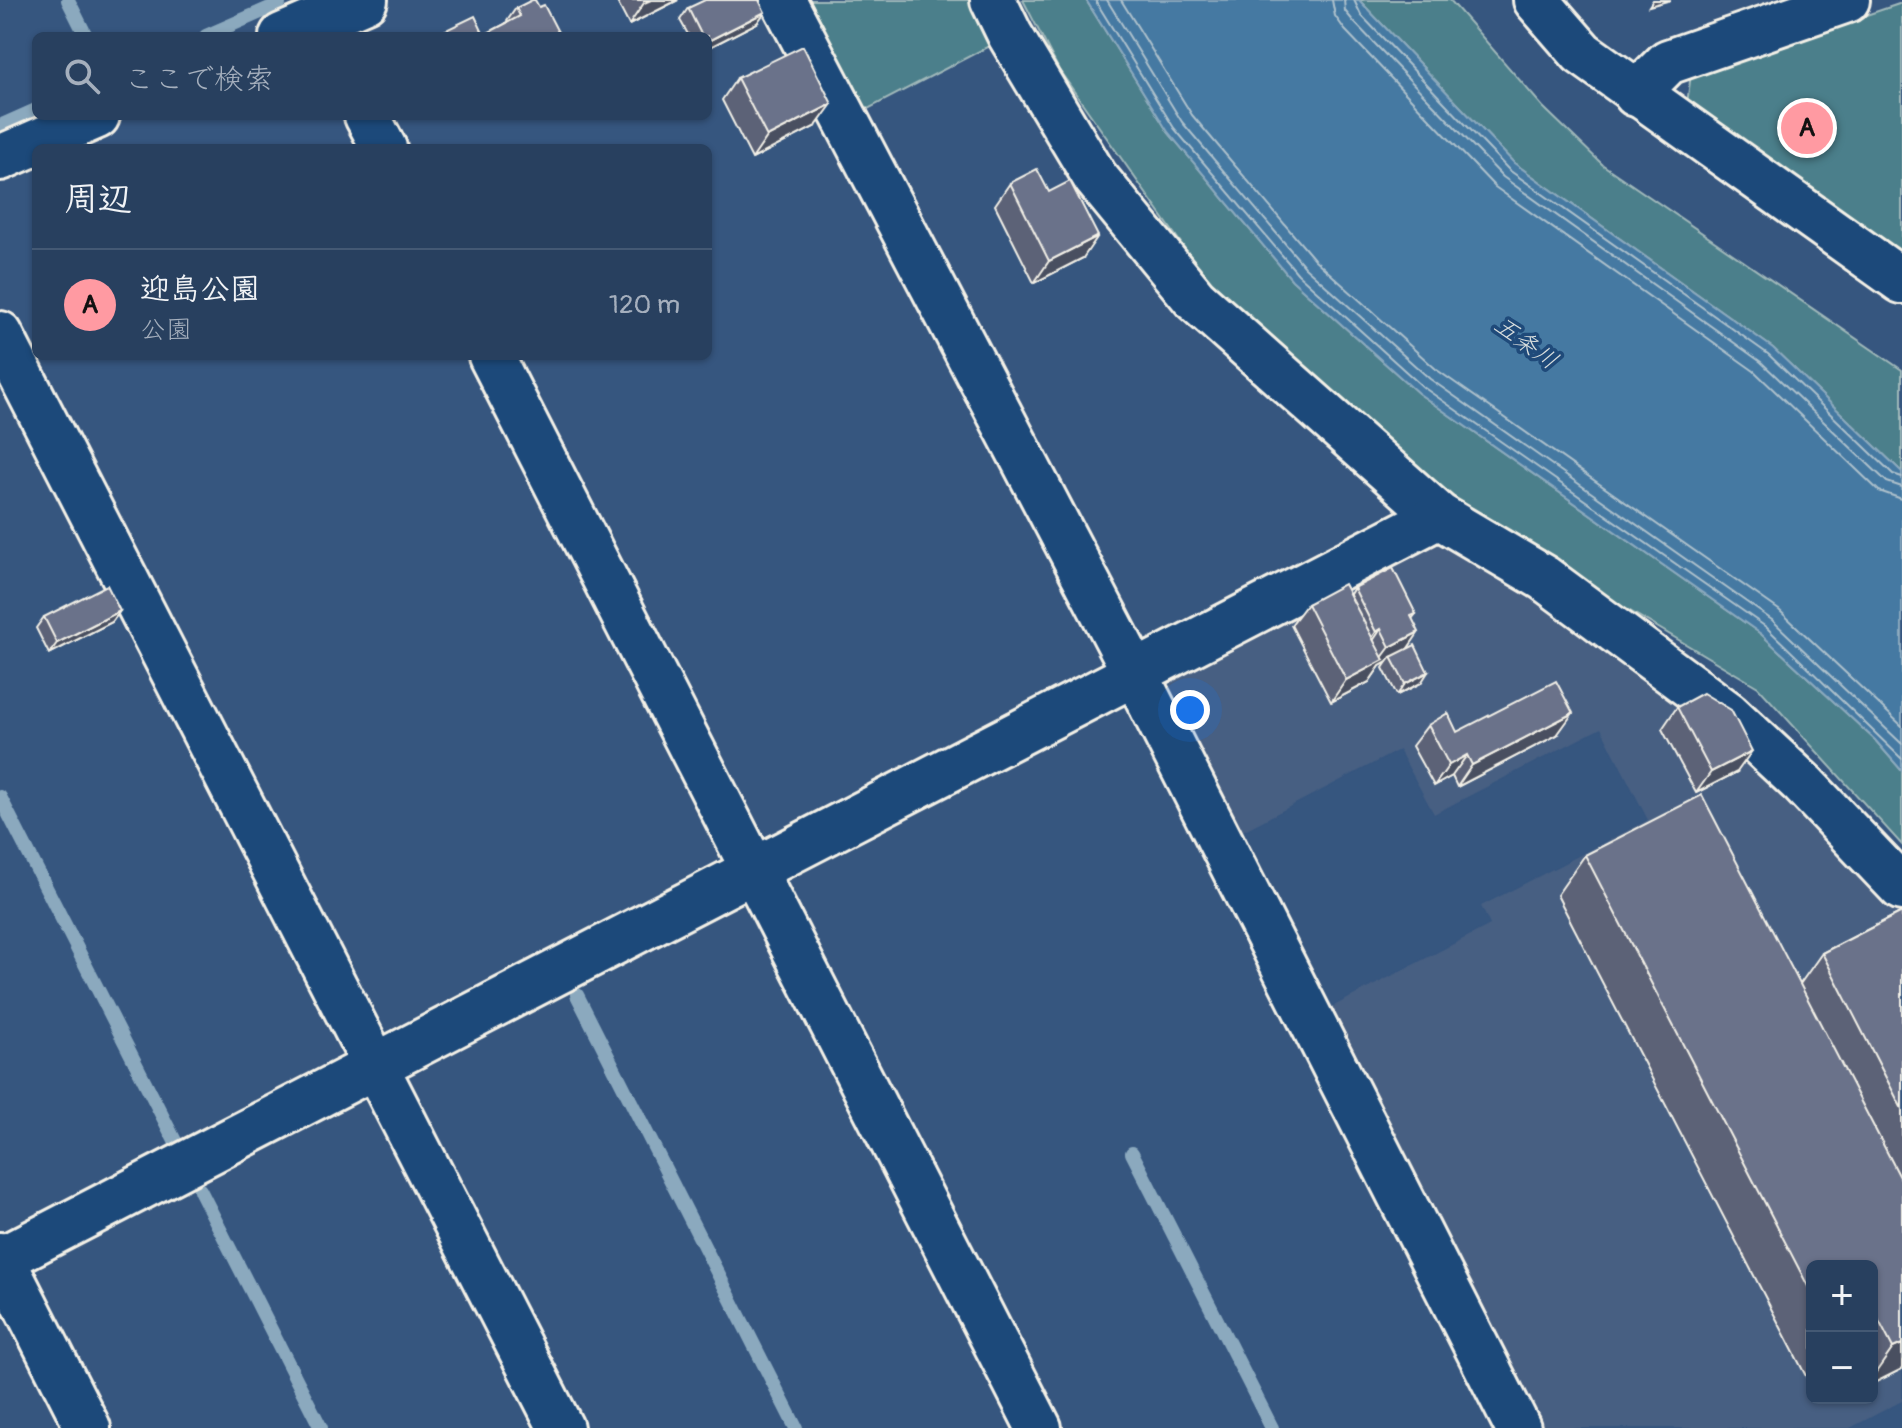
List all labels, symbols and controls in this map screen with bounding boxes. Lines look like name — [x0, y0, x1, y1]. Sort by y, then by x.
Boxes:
search box — [32, 32, 712, 120]
icon: search — [60, 54, 104, 98]
text: ここで検索 — [124, 61, 274, 98]
pin: A — [1781, 98, 1833, 158]
text: 周辺 — [64, 178, 132, 221]
text: 迎島公園 — [140, 271, 260, 308]
text: A — [82, 289, 98, 321]
text: 120 m — [609, 289, 680, 321]
water label: 五条川 — [1488, 310, 1564, 376]
text: 公園 — [140, 314, 192, 346]
your location — [1170, 690, 1210, 730]
map controls — [1806, 1260, 1878, 1404]
button: + — [1806, 1260, 1878, 1332]
button: − — [1806, 1332, 1878, 1404]

